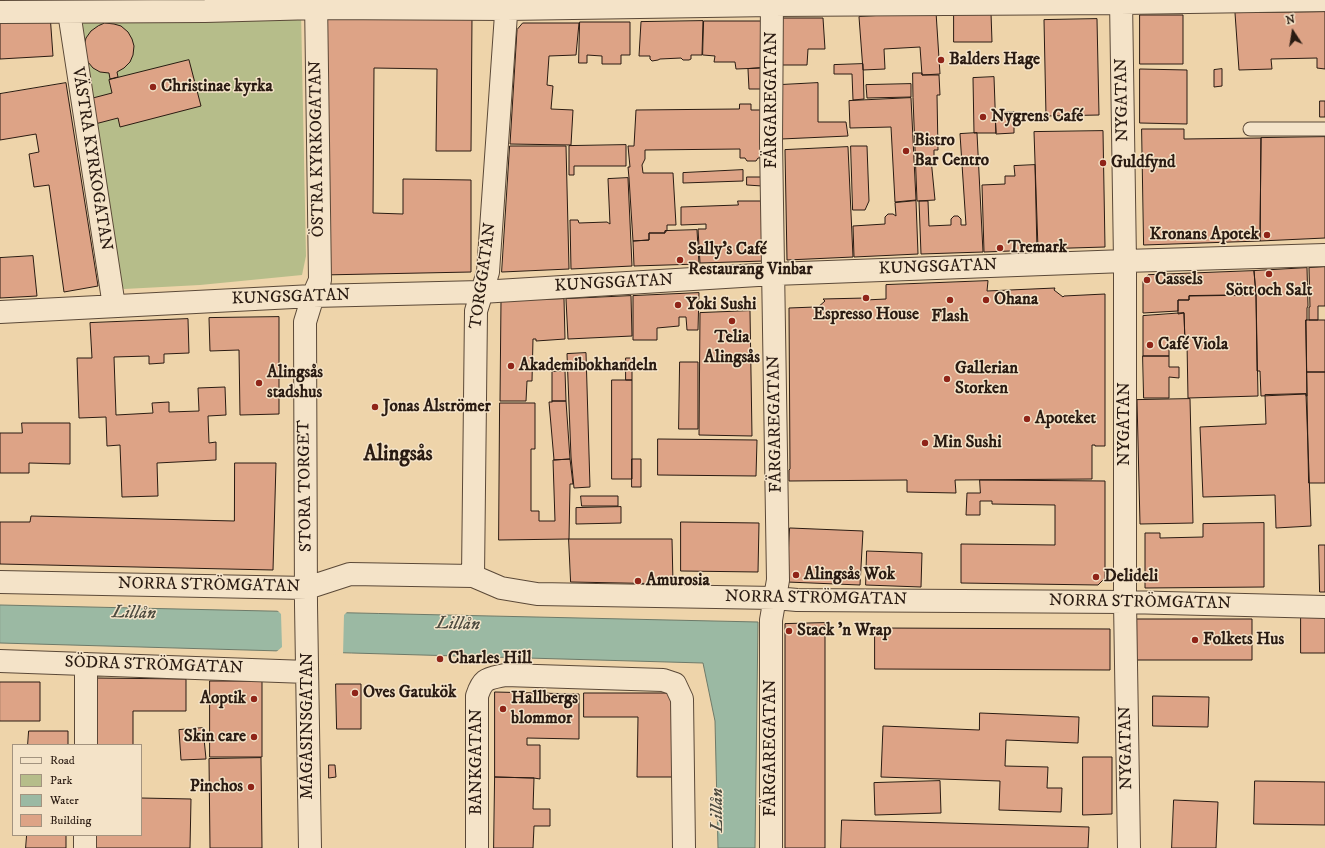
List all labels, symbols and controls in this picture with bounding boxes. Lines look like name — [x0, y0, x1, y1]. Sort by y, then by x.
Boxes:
north arrow — [1273, 12, 1313, 52]
text: N — [1285, 12, 1296, 28]
street label: FÄRGAREGATAN — [762, 31, 782, 169]
place label: Balders Hage — [949, 50, 1040, 70]
marker: Balders Hage — [936, 55, 946, 65]
street label: NYGATAN — [1112, 58, 1134, 142]
street label: ÖSTRA KYRKOGATAN — [306, 60, 330, 238]
street label: VÄSTRA KYRKOGATAN — [66, 66, 116, 252]
place label: Christinae kyrka — [161, 77, 273, 97]
marker: Christinae kyrka — [148, 82, 158, 92]
place label: Nygrens Café — [991, 107, 1083, 127]
marker: Nygrens Café — [978, 112, 988, 122]
place label: Bistro Bar Centro — [914, 131, 989, 171]
marker: Bistro Bar Centro — [901, 146, 911, 156]
place label: Guldfynd — [1111, 153, 1175, 173]
marker: Guldfynd — [1098, 158, 1108, 168]
street label: TORGGATAN — [466, 221, 502, 331]
place label: Kronans Apotek — [1150, 225, 1259, 245]
marker: Kronans Apotek — [1262, 230, 1272, 240]
place label: Tremark — [1008, 238, 1067, 258]
place label: Sally's Café Restaurang Vinbar — [688, 240, 813, 280]
marker: Tremark — [995, 243, 1005, 253]
marker: Sally's Café Restaurang Vinbar — [675, 255, 685, 265]
street label: KUNGSGATAN — [878, 256, 998, 280]
marker: Sött och Salt — [1264, 269, 1274, 279]
place label: Cassels — [1155, 270, 1203, 290]
street label: KUNGSGATAN — [554, 271, 674, 297]
marker: Cassels — [1142, 275, 1152, 285]
place label: Sött och Salt — [1226, 281, 1312, 301]
street label: KUNGSGATAN — [231, 286, 351, 310]
place label: Ohana — [994, 290, 1038, 310]
marker: Espresso House — [861, 293, 871, 303]
place label: Yoki Sushi — [686, 295, 756, 315]
marker: Flash — [945, 295, 955, 305]
marker: Ohana — [981, 295, 991, 305]
marker: Yoki Sushi — [673, 300, 683, 310]
place label: Espresso House — [813, 305, 919, 325]
place label: Flash — [931, 307, 969, 327]
marker: Telia Alingsås — [727, 316, 737, 326]
place label: Telia Alingsås — [704, 328, 760, 368]
place label: Café Viola — [1158, 335, 1228, 355]
marker: Café Viola — [1145, 340, 1155, 350]
street label: FÄRGAREGATAN — [765, 355, 787, 493]
place label: Akademibokhandeln — [519, 356, 657, 376]
place label: Gallerian Storken — [955, 359, 1018, 399]
marker: Akademibokhandeln — [506, 361, 516, 371]
place label: Alingsås stadshus — [267, 363, 323, 403]
marker: Gallerian Storken — [942, 374, 952, 384]
marker: Alingsås stadshus — [254, 378, 264, 388]
street label: NYGATAN — [1115, 382, 1135, 466]
place label: Jonas Alströmer — [383, 397, 491, 417]
marker: Jonas Alströmer — [370, 402, 380, 412]
place label: Apoteket — [1035, 409, 1096, 429]
marker: Apoteket — [1022, 414, 1032, 424]
street label: STORA TORGET — [295, 420, 317, 552]
place label: Min Sushi — [933, 433, 1002, 453]
marker: Min Sushi — [920, 438, 930, 448]
district label: Alingsås — [363, 443, 433, 469]
place label: Alingsås Wok — [804, 565, 895, 585]
place label: Delideli — [1104, 567, 1158, 587]
marker: Alingsås Wok — [791, 570, 801, 580]
place label: Amurosia — [646, 571, 710, 591]
marker: Delideli — [1091, 572, 1101, 582]
street label: NORRA STRÖMGATAN — [118, 574, 300, 598]
marker: Amurosia — [633, 576, 643, 586]
street label: NORRA STRÖMGATAN — [725, 587, 907, 611]
street label: NORRA STRÖMGATAN — [1049, 591, 1231, 615]
water label: Lillån — [112, 602, 156, 626]
water label: Lillån — [436, 613, 480, 637]
place label: Stack 'n Wrap — [797, 621, 891, 641]
marker: Stack 'n Wrap — [784, 626, 794, 636]
place label: Folkets Hus — [1203, 630, 1284, 650]
marker: Folkets Hus — [1190, 635, 1200, 645]
place label: Charles Hill — [448, 649, 532, 669]
street label: MAGASINSGATAN — [298, 652, 318, 800]
street label: SÖDRA STRÖMGATAN — [64, 653, 244, 679]
marker: Charles Hill — [435, 654, 445, 664]
street label: FÄRGAREGATAN — [761, 679, 781, 817]
place label: Oves Gatukök — [363, 683, 457, 703]
marker: Oves Gatukök — [350, 688, 360, 698]
place label: Aoptik — [200, 689, 246, 709]
place label: Hallbergs blommor — [511, 689, 578, 729]
marker: Aoptik — [249, 694, 259, 704]
marker: Hallbergs blommor — [498, 704, 508, 714]
street label: NYGATAN — [1116, 706, 1138, 790]
street label: BANKGATAN — [467, 709, 487, 815]
place label: Skin care — [184, 727, 246, 747]
marker: Skin care — [249, 732, 259, 742]
legend — [12, 744, 142, 836]
text: Road — [50, 753, 75, 768]
text: Park — [50, 773, 72, 788]
place label: Pinchos — [190, 777, 243, 797]
marker: Pinchos — [246, 782, 256, 792]
water label: Lillån — [707, 788, 729, 832]
text: Water — [50, 793, 79, 808]
text: Building — [50, 813, 91, 828]

